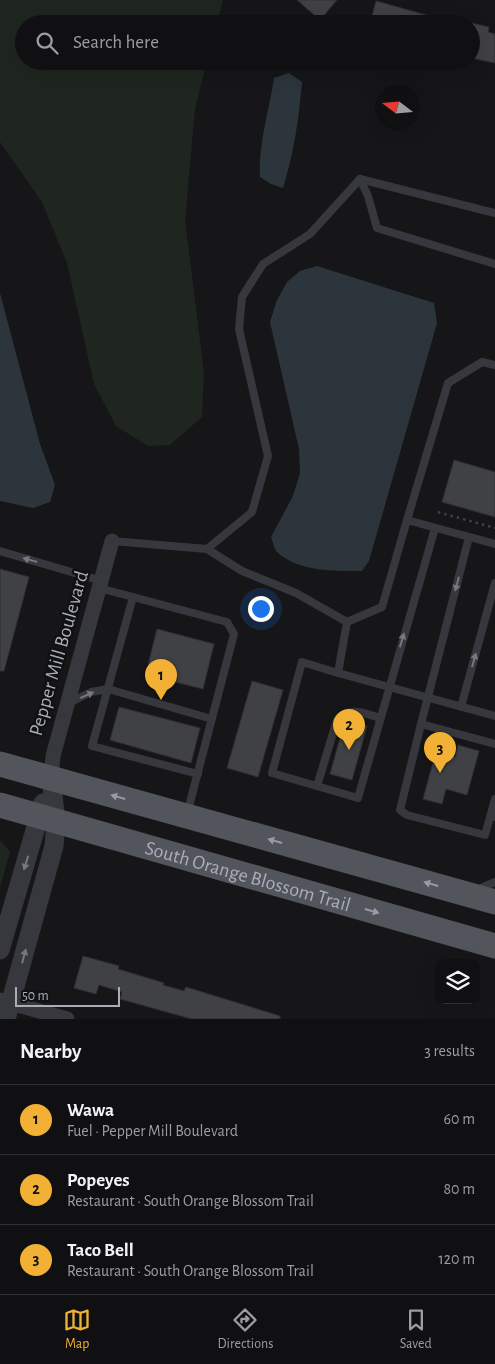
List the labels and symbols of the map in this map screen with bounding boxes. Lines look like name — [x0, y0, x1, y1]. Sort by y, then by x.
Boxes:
north arrow — [375, 85, 420, 130]
one-way arrow — [23, 556, 38, 564]
street label: Pepper Mill Boulevard — [26, 569, 92, 738]
one-way arrow — [452, 577, 460, 592]
your location — [248, 596, 274, 622]
one-way arrow — [399, 633, 407, 648]
one-way arrow — [470, 652, 478, 667]
pin: 1 — [145, 659, 177, 700]
one-way arrow — [80, 690, 94, 698]
pin: 2 — [333, 709, 365, 750]
pin: 3 — [424, 732, 456, 773]
one-way arrow — [111, 793, 126, 801]
one-way arrow — [267, 836, 282, 844]
street label: South Orange Blossom Trail — [143, 838, 353, 915]
one-way arrow — [21, 856, 29, 871]
one-way arrow — [424, 880, 439, 888]
one-way arrow — [365, 907, 380, 915]
one-way arrow — [20, 949, 28, 964]
scale bar — [15, 984, 120, 1007]

